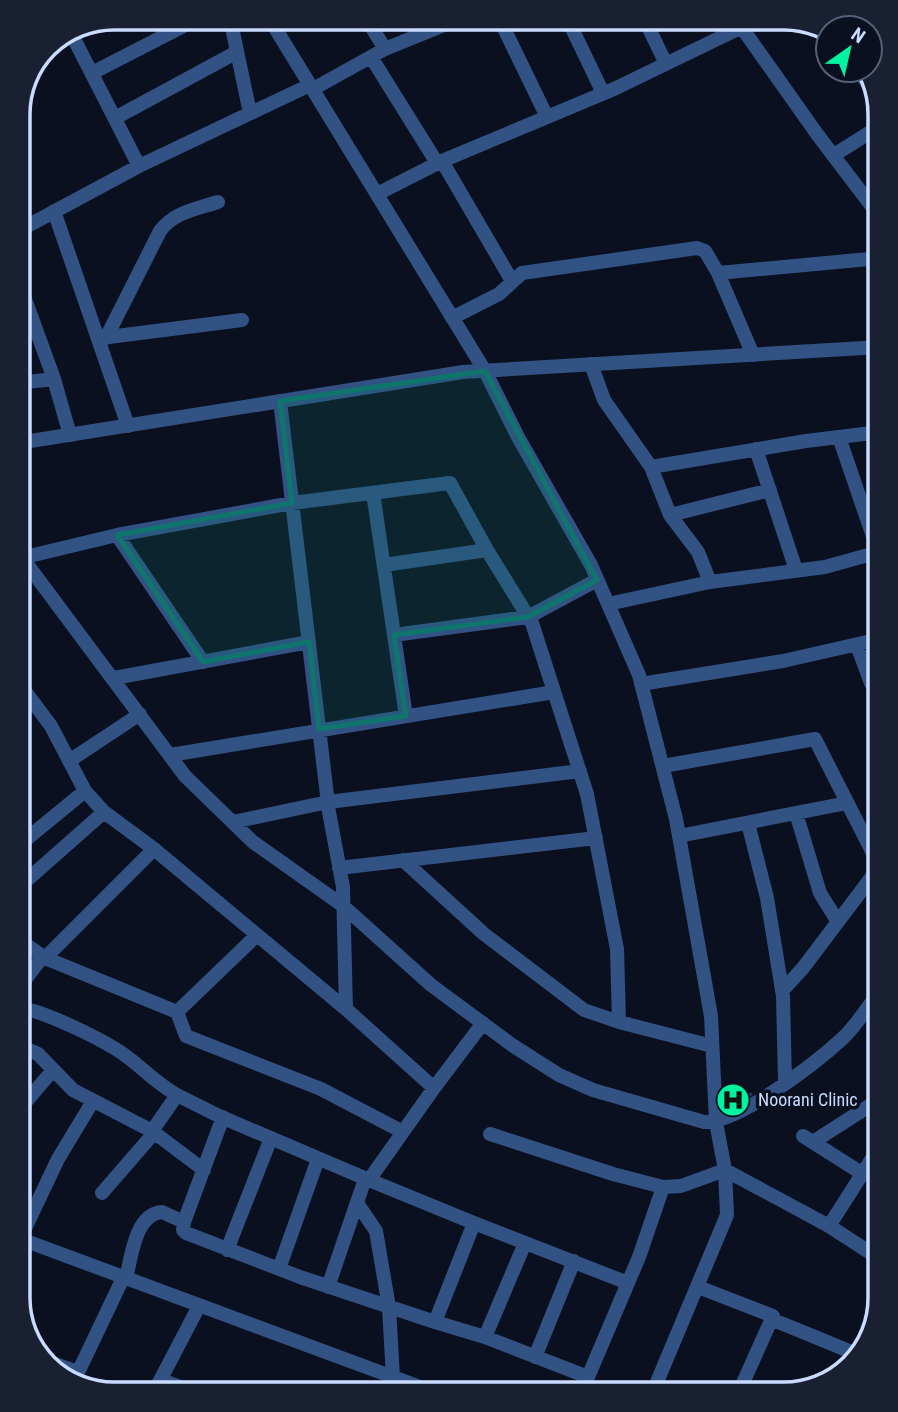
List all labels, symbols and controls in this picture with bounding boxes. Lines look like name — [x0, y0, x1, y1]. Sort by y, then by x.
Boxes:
north arrow — [814, 14, 884, 84]
text: N — [847, 23, 869, 48]
hospital icon: Noorani Clinic — [714, 1081, 752, 1119]
place label: Noorani Clinic — [758, 1089, 858, 1110]

